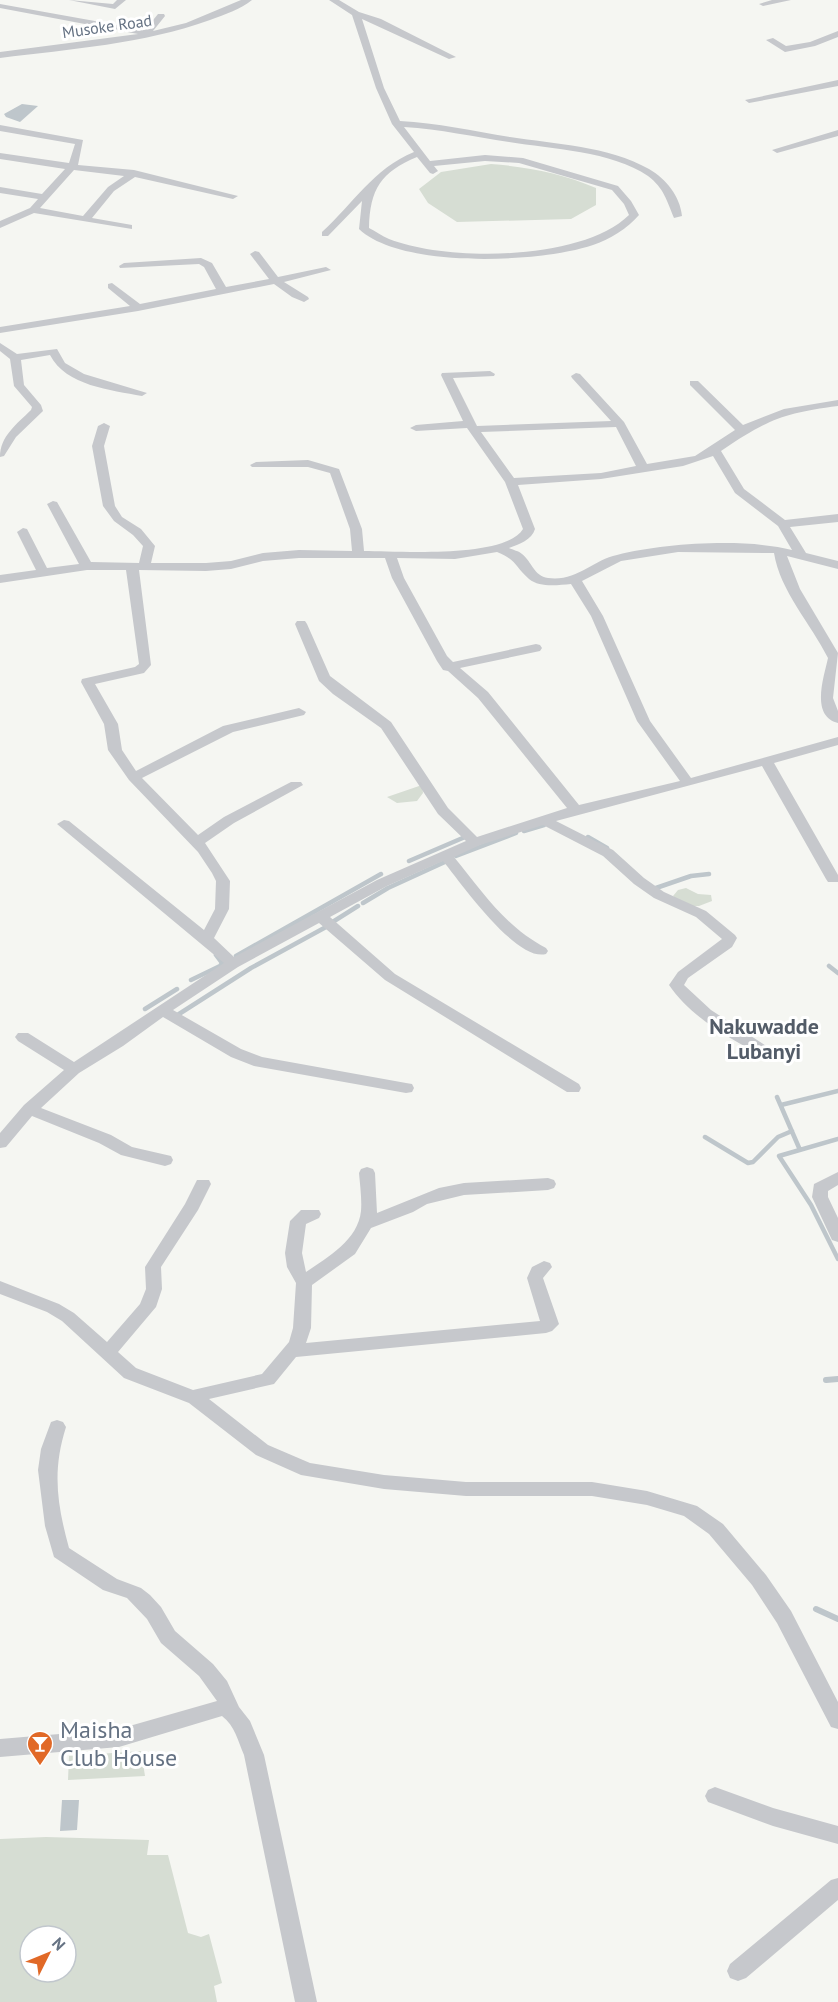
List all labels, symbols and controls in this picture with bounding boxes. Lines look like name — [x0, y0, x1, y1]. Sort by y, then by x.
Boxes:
street label: Musoke Road — [61, 10, 153, 42]
district label: Nakuwadde Lubanyi — [709, 1012, 819, 1065]
place label: Maisha Club House — [60, 1714, 177, 1773]
bar icon: Maisha Club House — [25, 1729, 55, 1767]
north arrow — [18, 1924, 78, 1984]
text: N — [48, 1933, 70, 1954]

